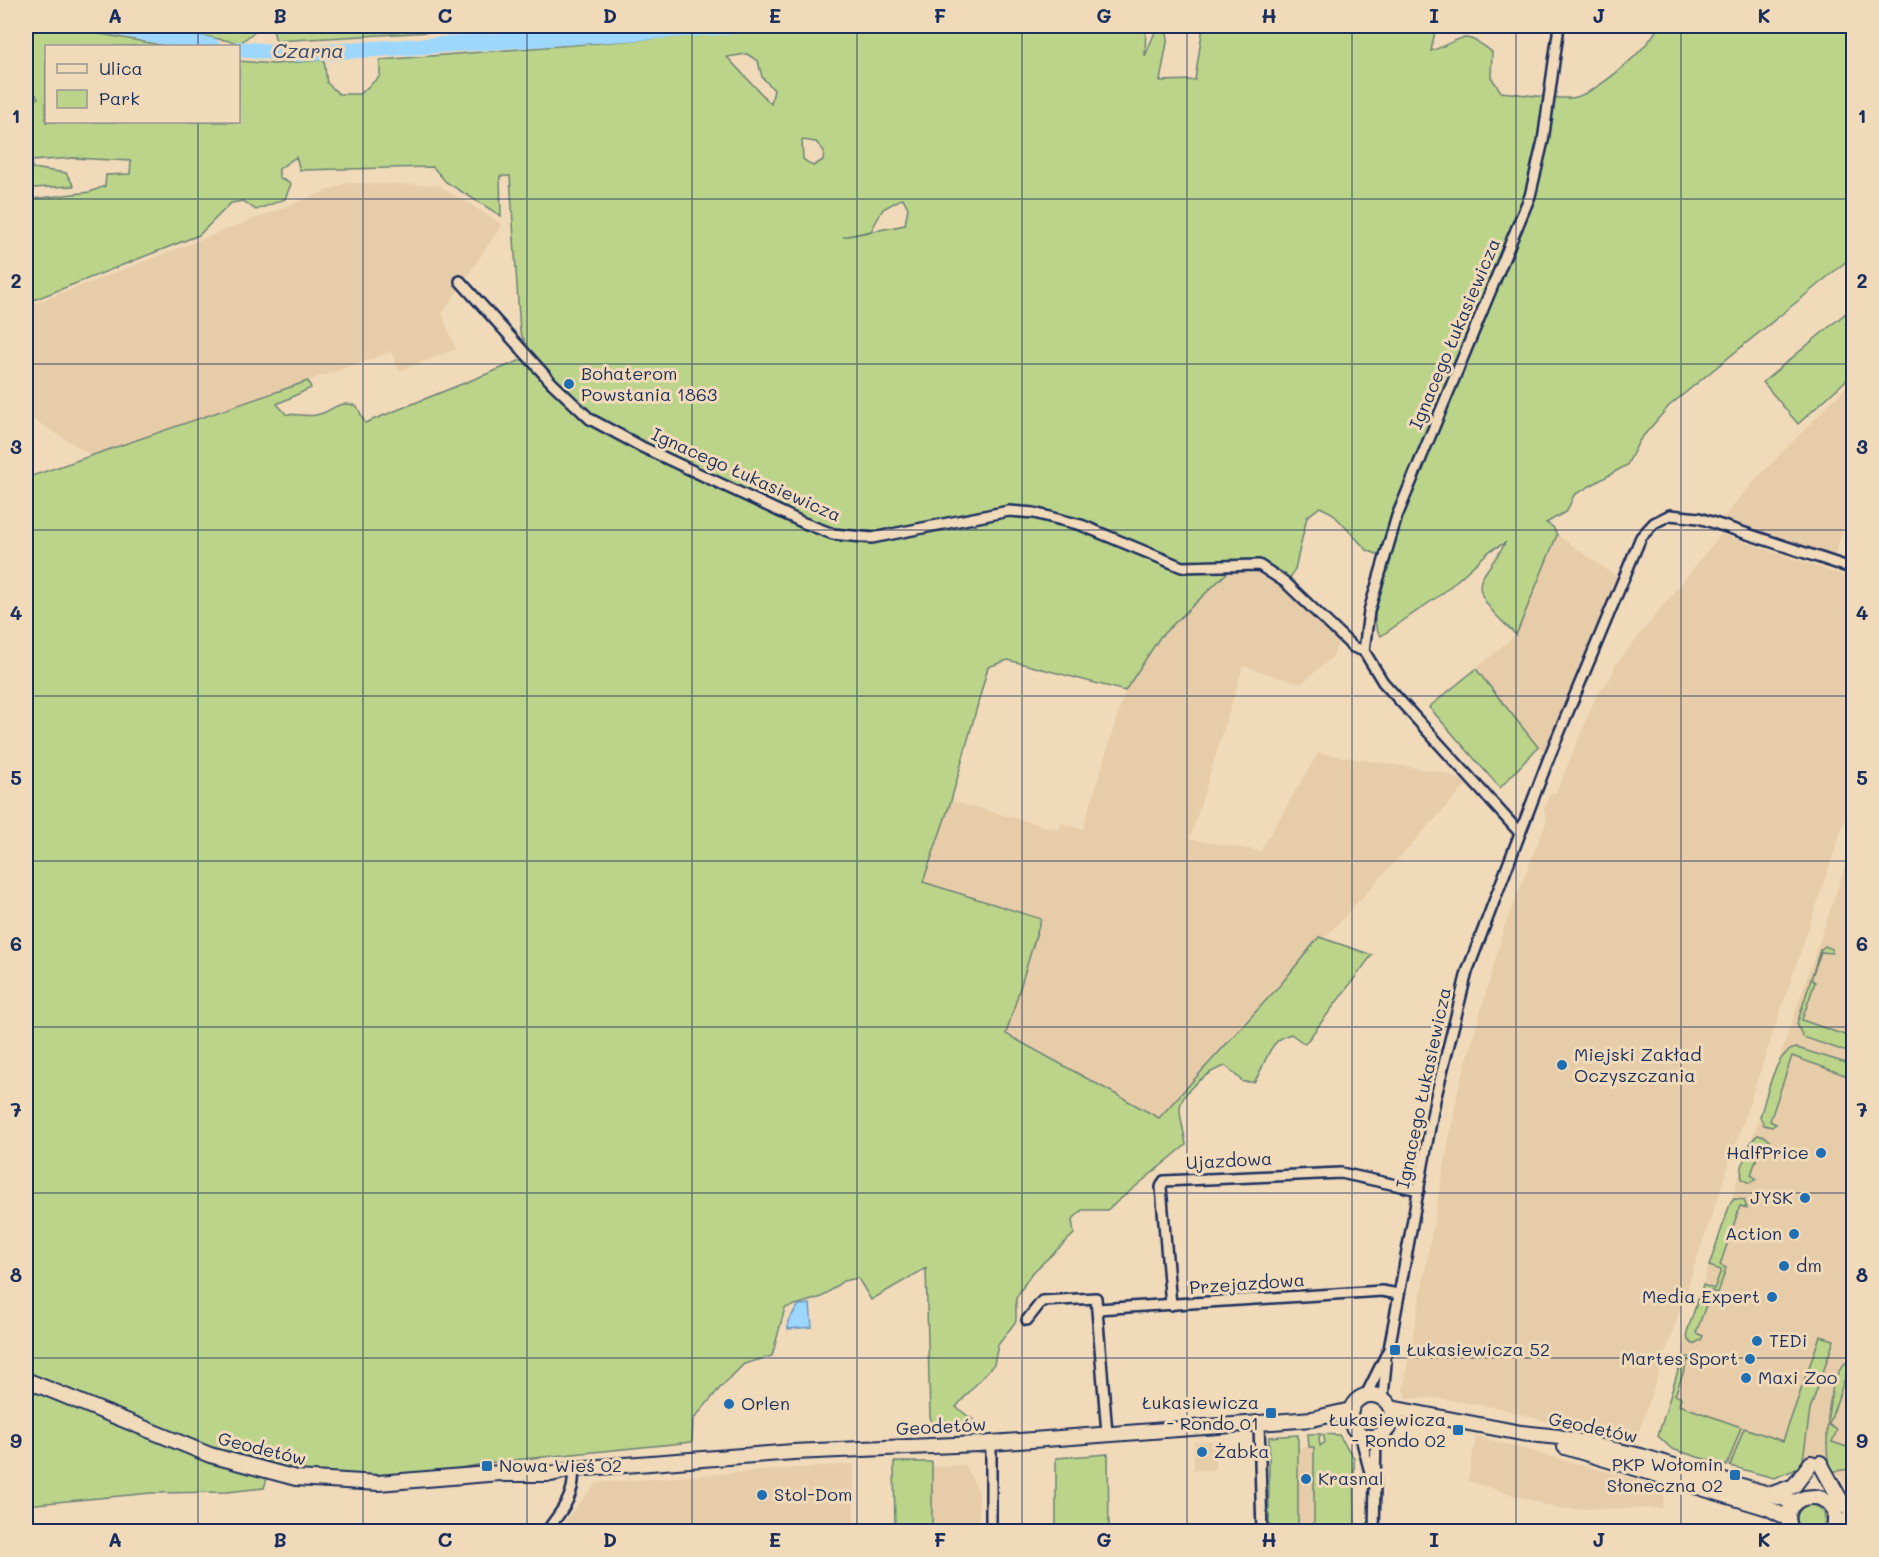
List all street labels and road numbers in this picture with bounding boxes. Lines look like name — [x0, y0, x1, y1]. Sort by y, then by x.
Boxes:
street label: Ignacego Łukasiewicza — [1403, 235, 1505, 433]
street label: Ignacego Łukasiewicza — [648, 421, 845, 527]
street label: Ignacego Łukasiewicza — [1390, 985, 1456, 1190]
street label: Ujazdowa — [1185, 1146, 1273, 1174]
street label: Przejazdowa — [1188, 1267, 1305, 1299]
street label: Geodetów — [1547, 1406, 1640, 1448]
street label: Geodetów — [895, 1412, 987, 1440]
street label: Geodetów — [216, 1425, 309, 1471]

